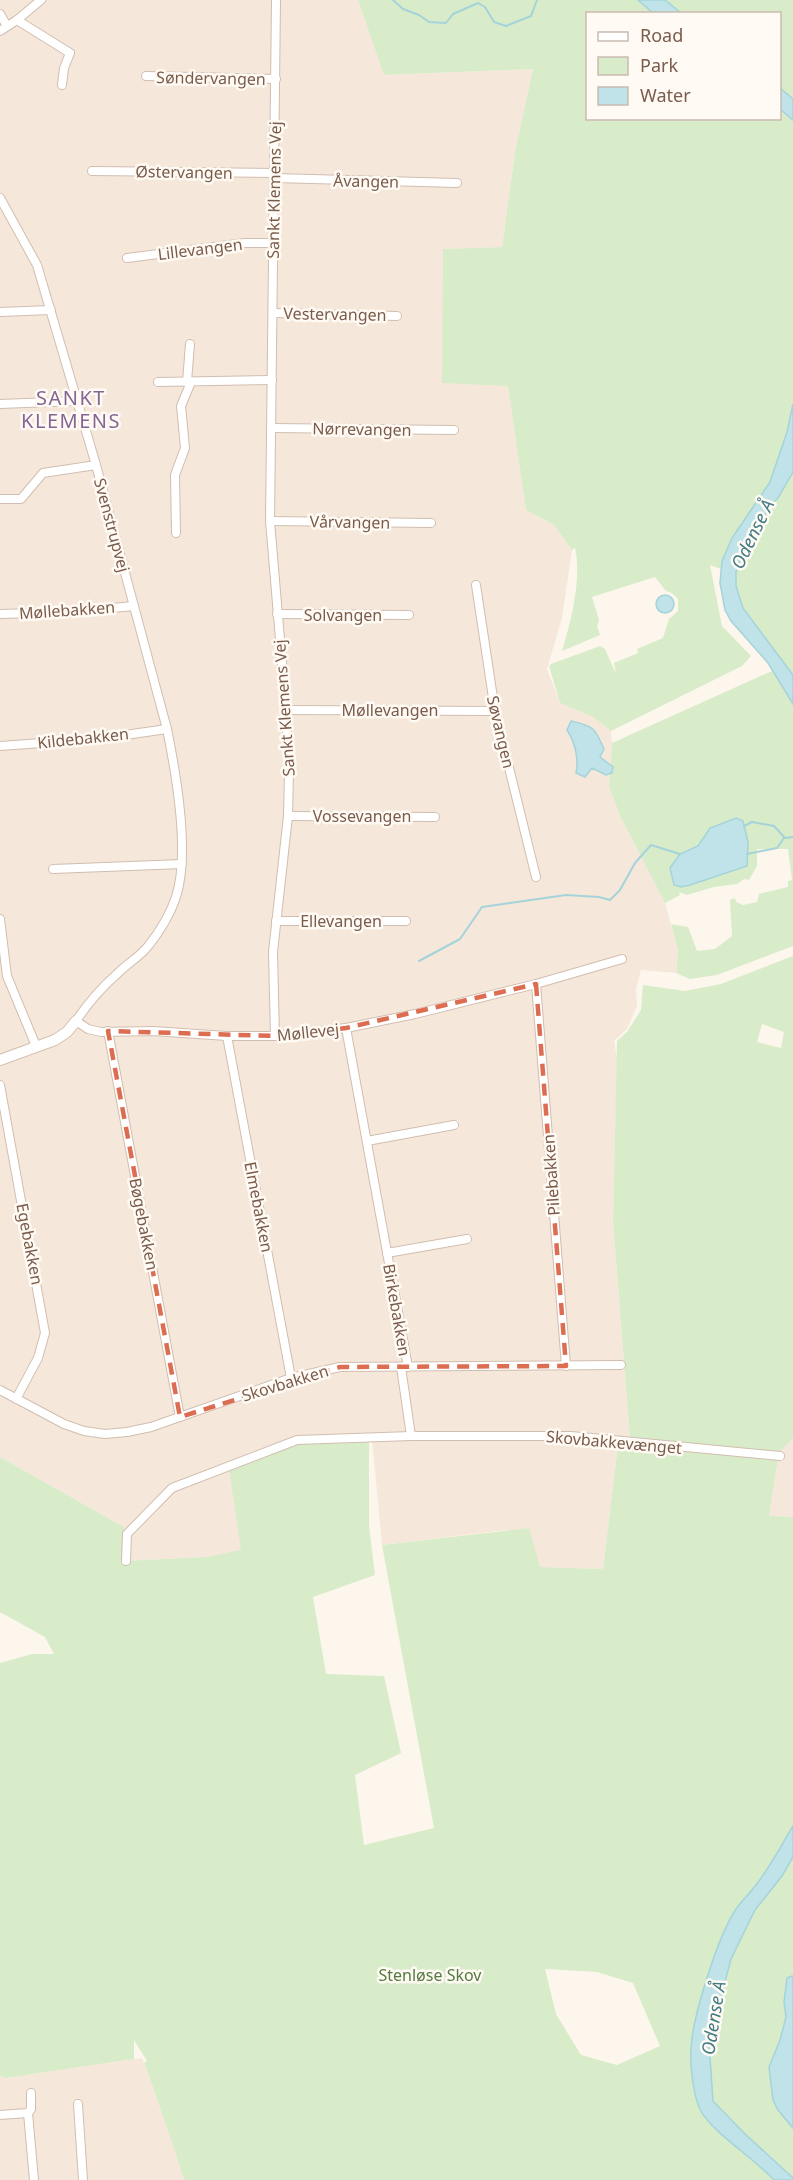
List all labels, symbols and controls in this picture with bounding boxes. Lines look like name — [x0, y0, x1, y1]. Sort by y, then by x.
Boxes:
legend — [586, 12, 781, 120]
text: Road — [640, 23, 683, 47]
text: Park — [640, 53, 678, 77]
street label: Søndervangen — [156, 66, 266, 90]
text: Water — [640, 83, 691, 107]
street label: Sankt Klemens Vej — [262, 121, 286, 259]
street label: Østervangen — [135, 160, 233, 184]
street label: Åvangen — [333, 169, 399, 193]
street label: Lillevangen — [156, 233, 244, 265]
street label: Vestervangen — [283, 302, 387, 326]
district label: SANKT KLEMENS — [21, 384, 121, 434]
street label: Nørrevangen — [312, 417, 412, 441]
street label: Svenstrupvej — [89, 476, 135, 574]
water label: Odense Å — [725, 495, 779, 573]
street label: Vårvangen — [310, 510, 390, 534]
street label: Møllebakken — [18, 596, 116, 624]
street label: Solvangen — [304, 604, 382, 626]
street label: Sankt Klemens Vej — [268, 639, 300, 777]
street label: Søvangen — [482, 694, 520, 770]
street label: Møllevangen — [342, 699, 438, 721]
street label: Kildebakken — [36, 722, 130, 754]
street label: Vossevangen — [313, 805, 411, 827]
street label: Ellevangen — [300, 910, 382, 932]
street label: Møllevej — [276, 1018, 340, 1046]
street label: Pilebakken — [537, 1133, 565, 1217]
street label: Elmebakken — [239, 1160, 279, 1254]
street label: Bøgebakken — [124, 1176, 164, 1272]
street label: Egebakken — [11, 1201, 49, 1287]
street label: Birkebakken — [378, 1262, 416, 1358]
street label: Skovbakken — [239, 1359, 331, 1407]
street label: Skovbakkevænget — [545, 1425, 683, 1459]
park label: Stenløse Skov — [379, 1964, 482, 1986]
water label: Odense Å — [695, 1979, 731, 2057]

